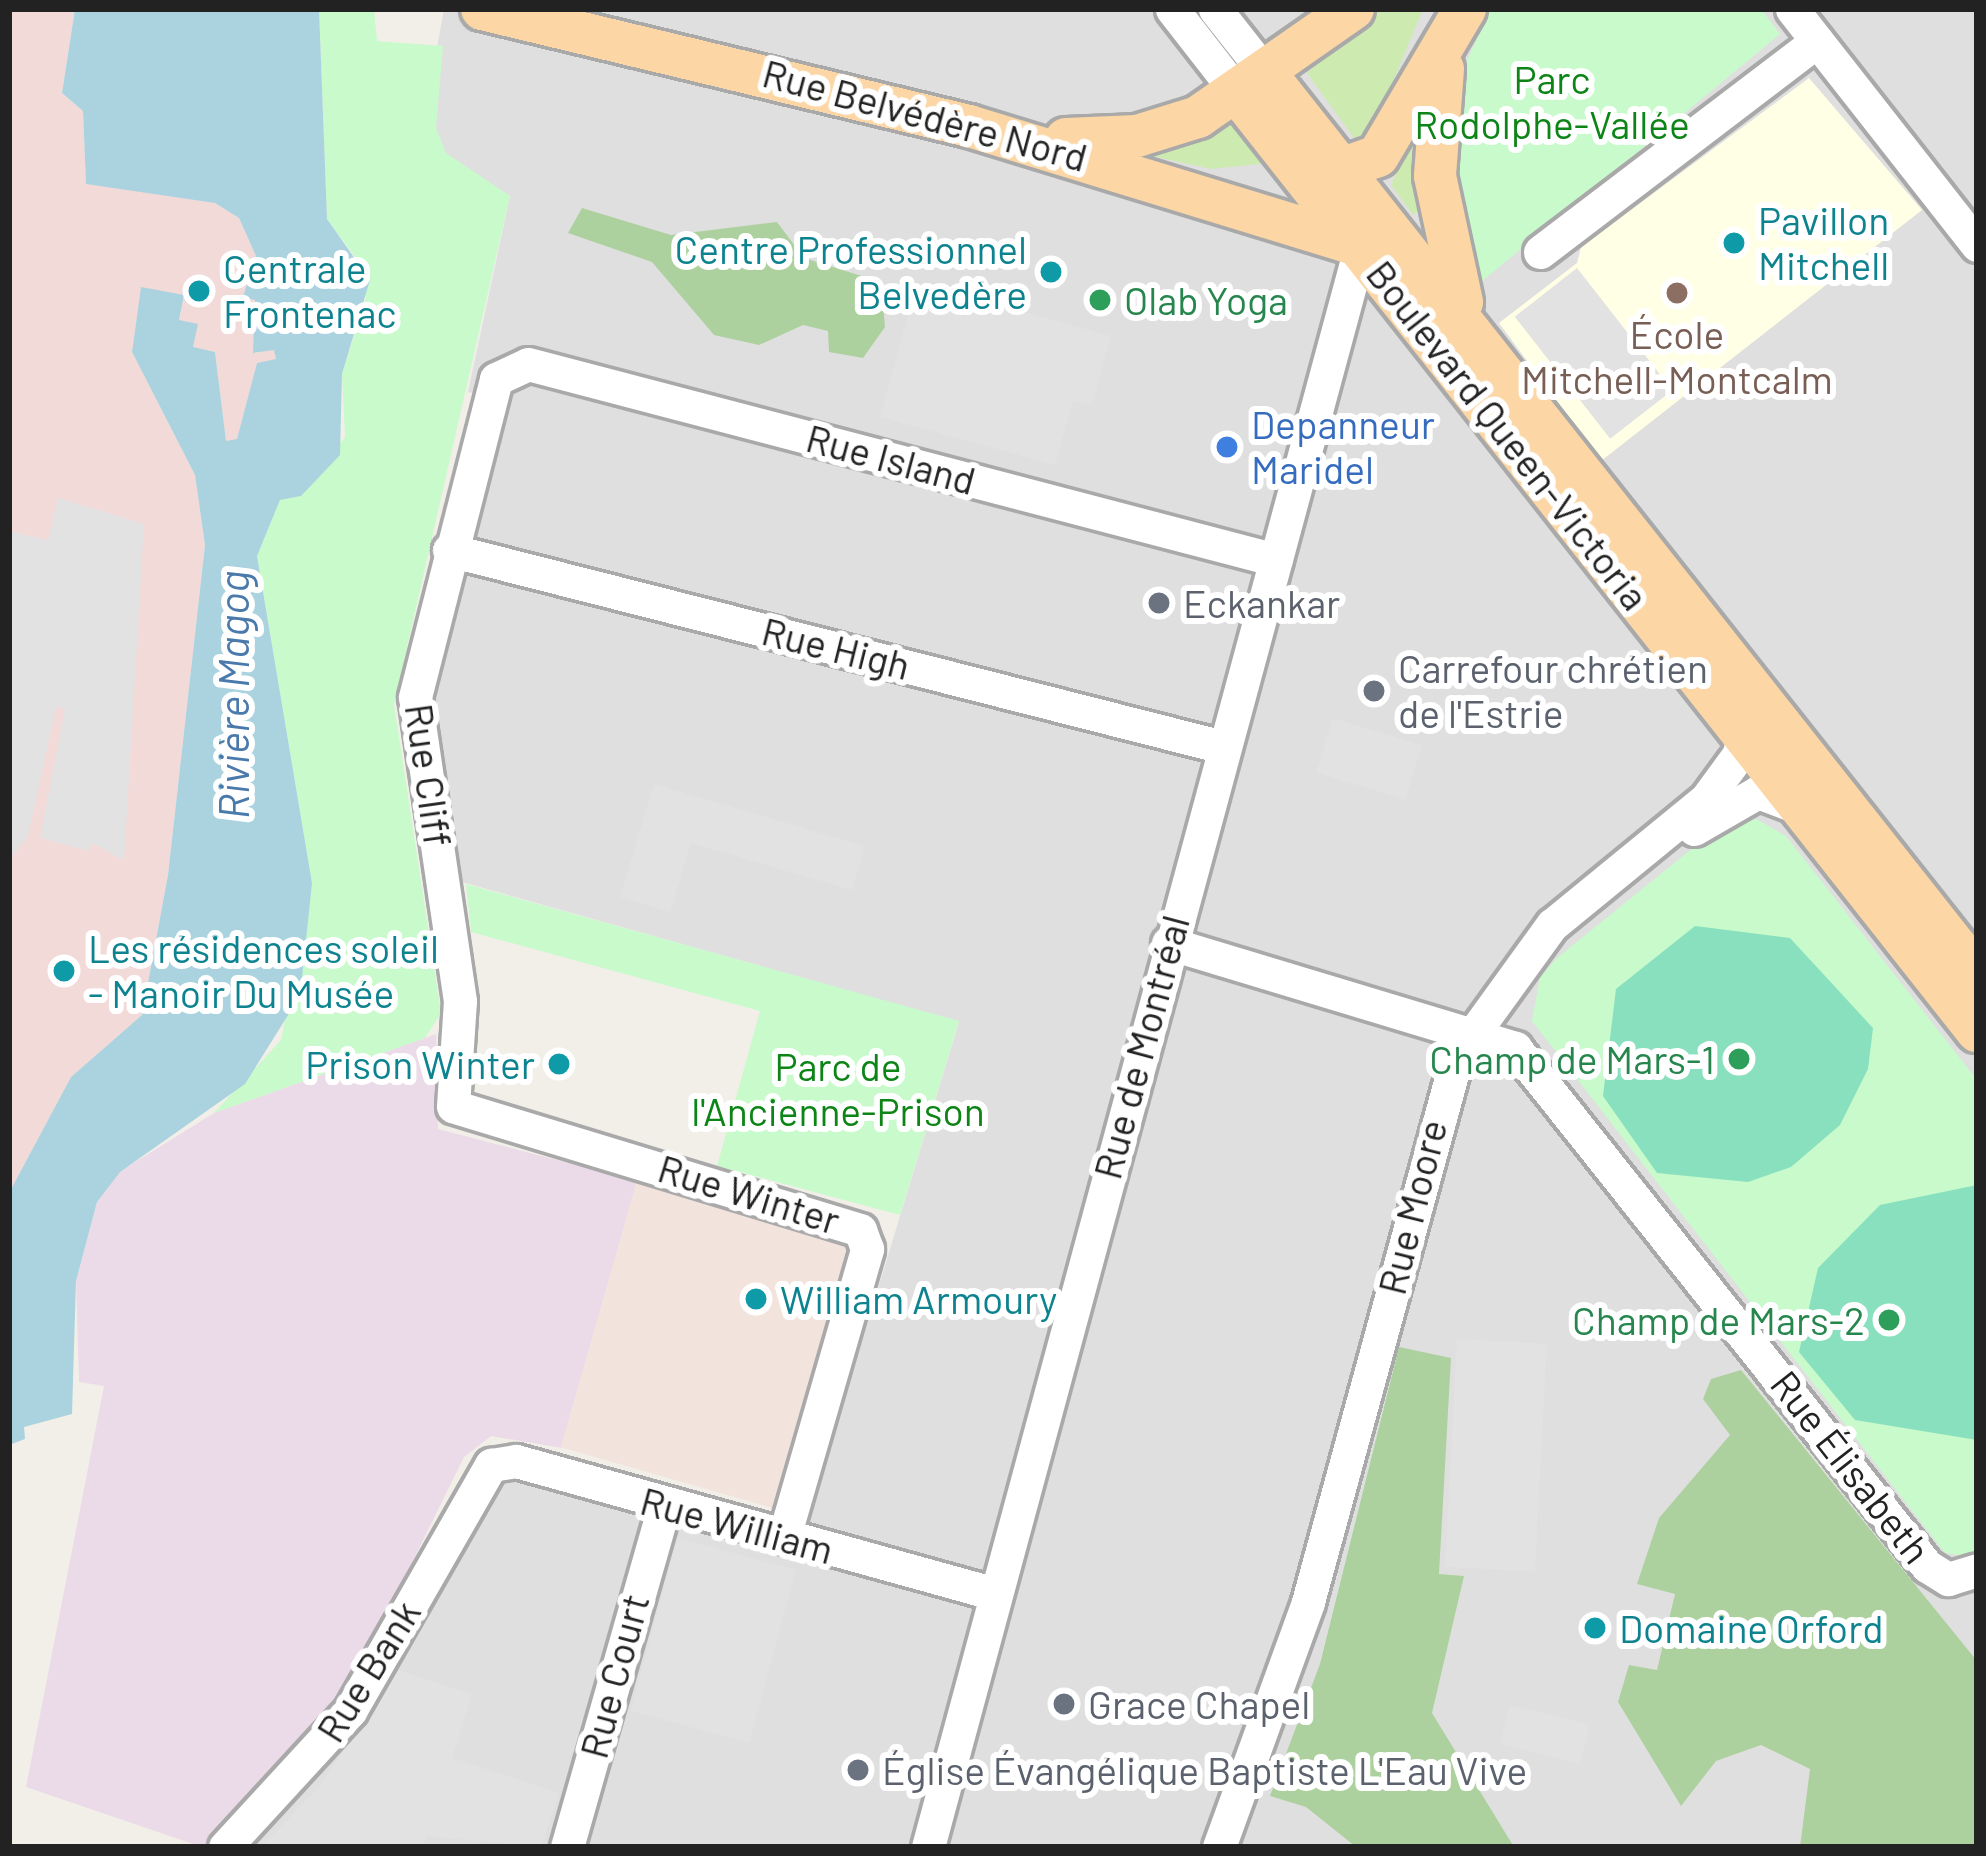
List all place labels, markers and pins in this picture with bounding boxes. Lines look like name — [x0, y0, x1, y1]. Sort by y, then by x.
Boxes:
place label: Pavillon Mitchell — [1758, 198, 1889, 289]
place label: Centre Professionnel Belvedère — [675, 227, 1027, 318]
marker: Pavillon Mitchell — [1721, 230, 1747, 256]
place label: Centrale Frontenac — [223, 246, 397, 337]
marker: Centre Professionnel Belvedère — [1038, 259, 1064, 285]
place label: Olab Yoga — [1124, 277, 1288, 323]
marker: Centrale Frontenac — [186, 278, 212, 304]
marker: École Mitchell-Montcalm — [1664, 280, 1690, 306]
marker: Olab Yoga — [1087, 287, 1113, 313]
place label: École Mitchell-Montcalm — [1521, 312, 1833, 403]
place label: Depanneur Maridel — [1251, 402, 1435, 493]
marker: Depanneur Maridel — [1214, 434, 1240, 460]
place label: Eckankar — [1183, 580, 1340, 626]
marker: Eckankar — [1146, 590, 1172, 616]
place label: Carrefour chrétien de l'Estrie — [1398, 646, 1708, 737]
marker: Carrefour chrétien de l'Estrie — [1361, 678, 1387, 704]
place label: Les résidences soleil - Manoir Du Musée — [88, 926, 439, 1017]
marker: Les résidences soleil - Manoir Du Musée — [51, 958, 77, 984]
place label: Champ de Mars-1 — [1429, 1036, 1715, 1082]
place label: Prison Winter — [305, 1041, 535, 1087]
marker: Champ de Mars-1 — [1726, 1046, 1752, 1072]
marker: Prison Winter — [546, 1051, 572, 1077]
place label: William Armoury — [780, 1276, 1057, 1322]
marker: William Armoury — [743, 1286, 769, 1312]
place label: Champ de Mars-2 — [1572, 1297, 1865, 1343]
marker: Champ de Mars-2 — [1876, 1307, 1902, 1333]
place label: Domaine Orford — [1619, 1605, 1883, 1651]
marker: Domaine Orford — [1582, 1615, 1608, 1641]
place label: Grace Chapel — [1088, 1681, 1310, 1727]
marker: Grace Chapel — [1051, 1691, 1077, 1717]
place label: Église Évangélique Baptiste L'Eau Vive — [882, 1747, 1527, 1793]
marker: Église Évangélique Baptiste L'Eau Vive — [845, 1757, 871, 1783]

